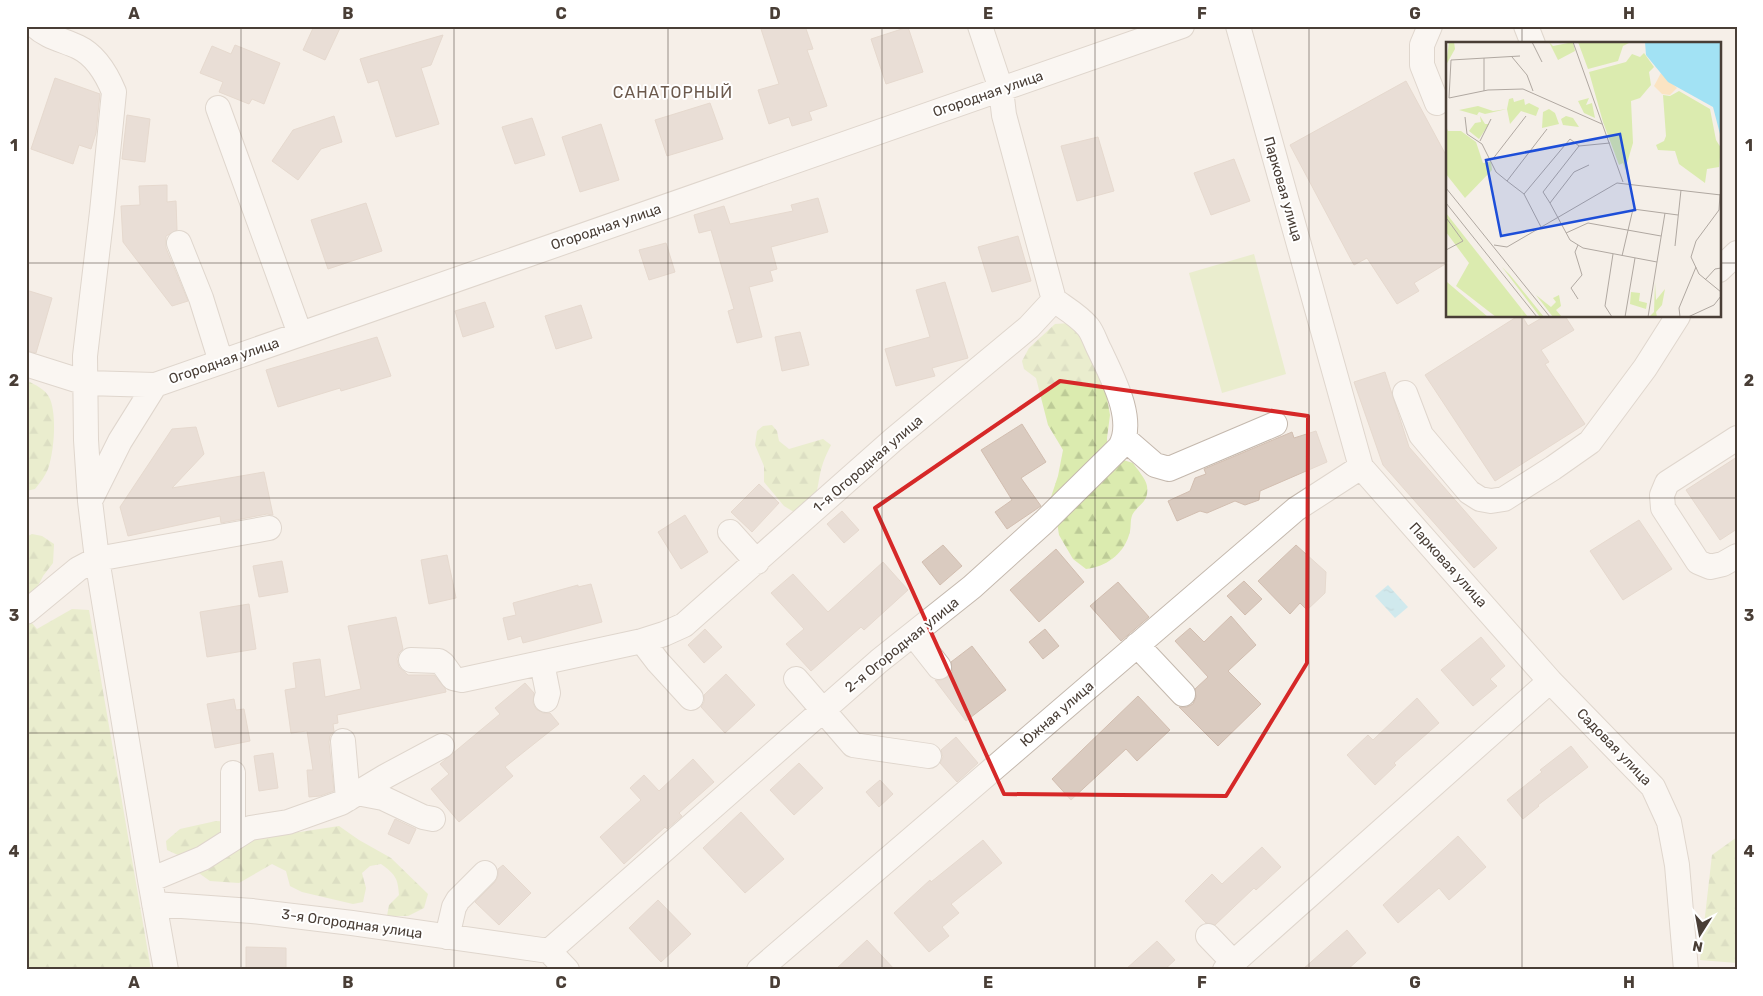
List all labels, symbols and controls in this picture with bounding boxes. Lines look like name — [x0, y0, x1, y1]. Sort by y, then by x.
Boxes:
text: A — [128, 4, 140, 23]
text: B — [342, 4, 354, 23]
text: C — [555, 4, 567, 23]
text: D — [769, 4, 781, 23]
text: E — [983, 4, 993, 23]
text: F — [1197, 4, 1207, 23]
text: G — [1409, 4, 1421, 23]
text: H — [1623, 4, 1635, 23]
inset map — [1446, 42, 1720, 318]
street label: Огородная улица — [931, 67, 1045, 121]
district label: САНАТОРНЫЙ — [613, 83, 733, 102]
street label: Парковая улица — [1260, 135, 1306, 243]
text: 1 — [10, 136, 18, 155]
text: 1 — [1745, 136, 1753, 155]
street label: Огородная улица — [549, 200, 663, 254]
street label: Огородная улица — [167, 334, 281, 388]
text: 2 — [9, 371, 19, 390]
text: 2 — [1744, 371, 1754, 390]
street label: 1-я Огородная улица — [810, 412, 926, 516]
street label: Парковая улица — [1405, 519, 1491, 611]
street label: 2-я Огородная улица — [842, 594, 962, 696]
text: 3 — [9, 606, 19, 625]
text: 3 — [1744, 606, 1754, 625]
street label: Южная улица — [1017, 677, 1097, 751]
street label: Садовая улица — [1573, 705, 1655, 789]
text: 4 — [9, 842, 20, 861]
text: 4 — [1744, 842, 1755, 861]
street label: 3-я Огородная улица — [281, 906, 423, 942]
north arrow — [1676, 908, 1726, 958]
text: N — [1691, 937, 1704, 956]
text: A — [128, 973, 140, 992]
text: B — [342, 973, 354, 992]
text: C — [555, 973, 567, 992]
text: D — [769, 973, 781, 992]
text: E — [983, 973, 993, 992]
text: F — [1197, 973, 1207, 992]
text: G — [1409, 973, 1421, 992]
text: H — [1623, 973, 1635, 992]

